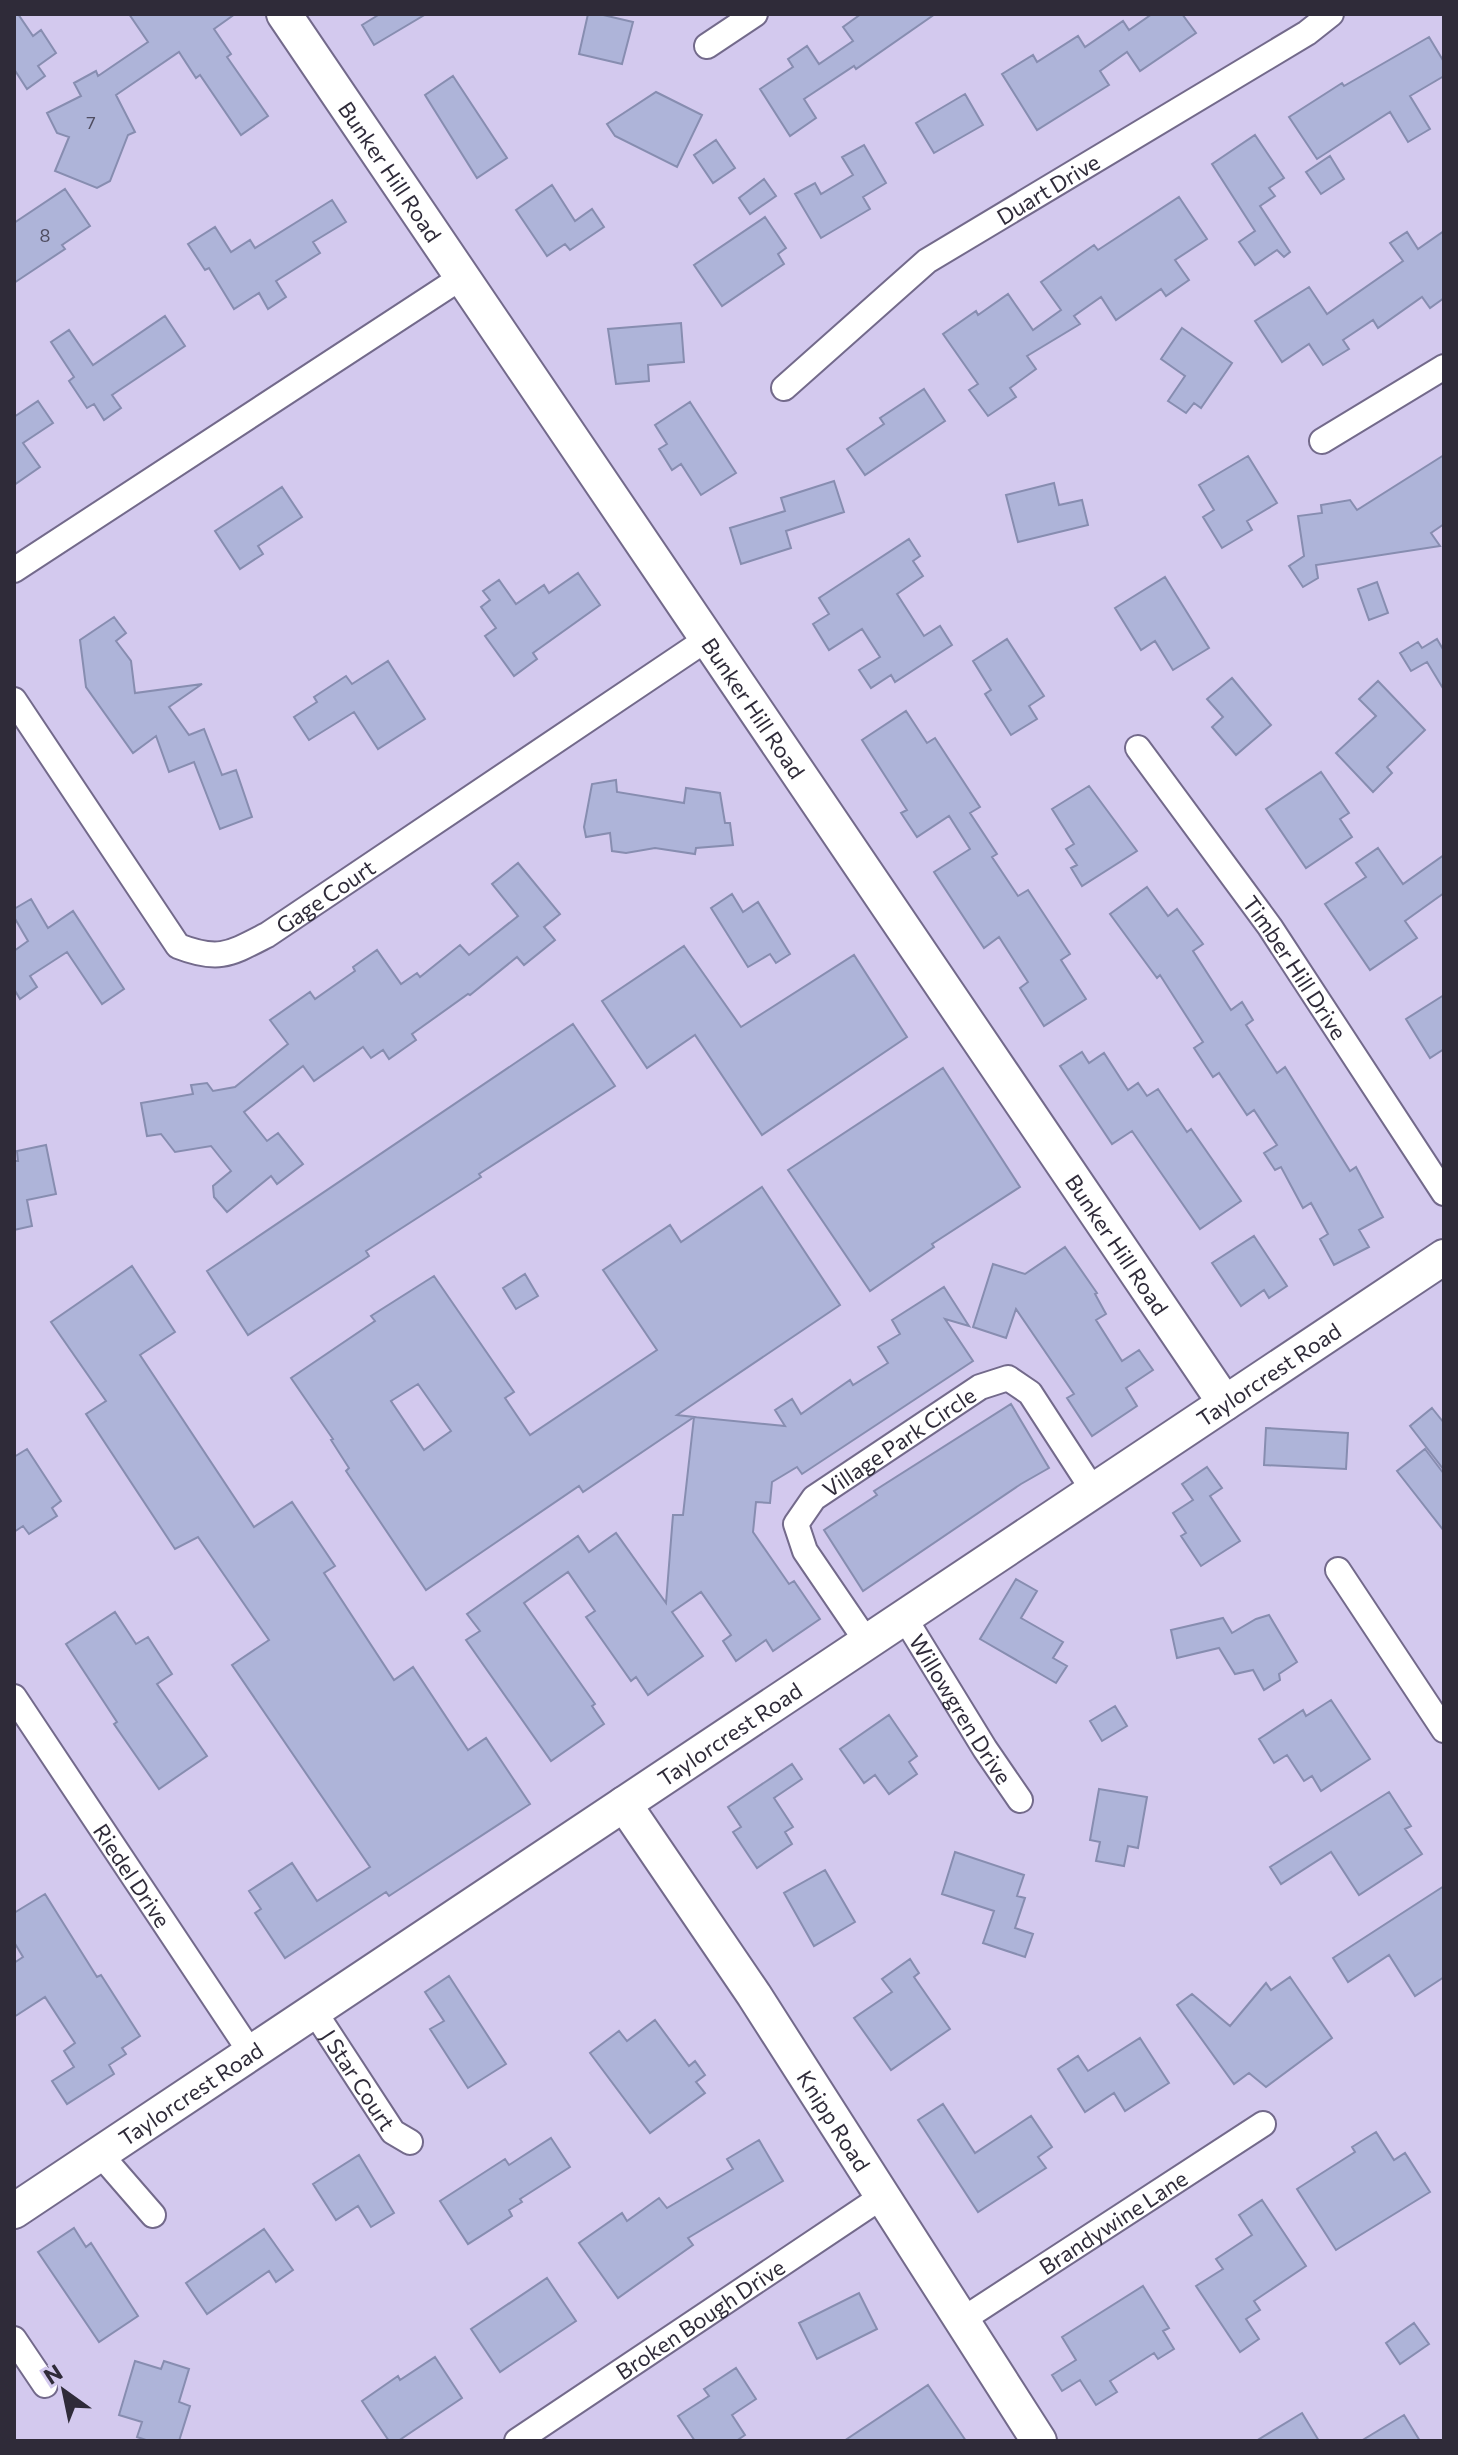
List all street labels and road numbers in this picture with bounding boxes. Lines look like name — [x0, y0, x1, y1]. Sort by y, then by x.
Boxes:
street label: Bunker Hill Road — [333, 96, 448, 247]
street label: Duart Drive — [991, 147, 1104, 230]
street label: Bunker Hill Road — [697, 632, 811, 783]
street label: Gage Court — [271, 853, 380, 939]
street label: Timber Hill Drive — [1238, 890, 1353, 1044]
street label: Bunker Hill Road — [1060, 1169, 1175, 1320]
street label: Taylorcrest Road — [1191, 1316, 1346, 1432]
street label: Village Park Circle — [817, 1381, 980, 1502]
street label: Willowgren Drive — [904, 1629, 1018, 1789]
street label: Taylorcrest Road — [652, 1676, 807, 1791]
street label: Riedel Drive — [88, 1818, 177, 1932]
street label: J Star Court — [316, 2024, 402, 2135]
street label: Taylorcrest Road — [113, 2036, 268, 2151]
street label: Knipp Road — [792, 2065, 876, 2176]
street label: Brandywine Lane — [1034, 2164, 1192, 2280]
street label: Broken Bough Drive — [610, 2253, 789, 2385]

